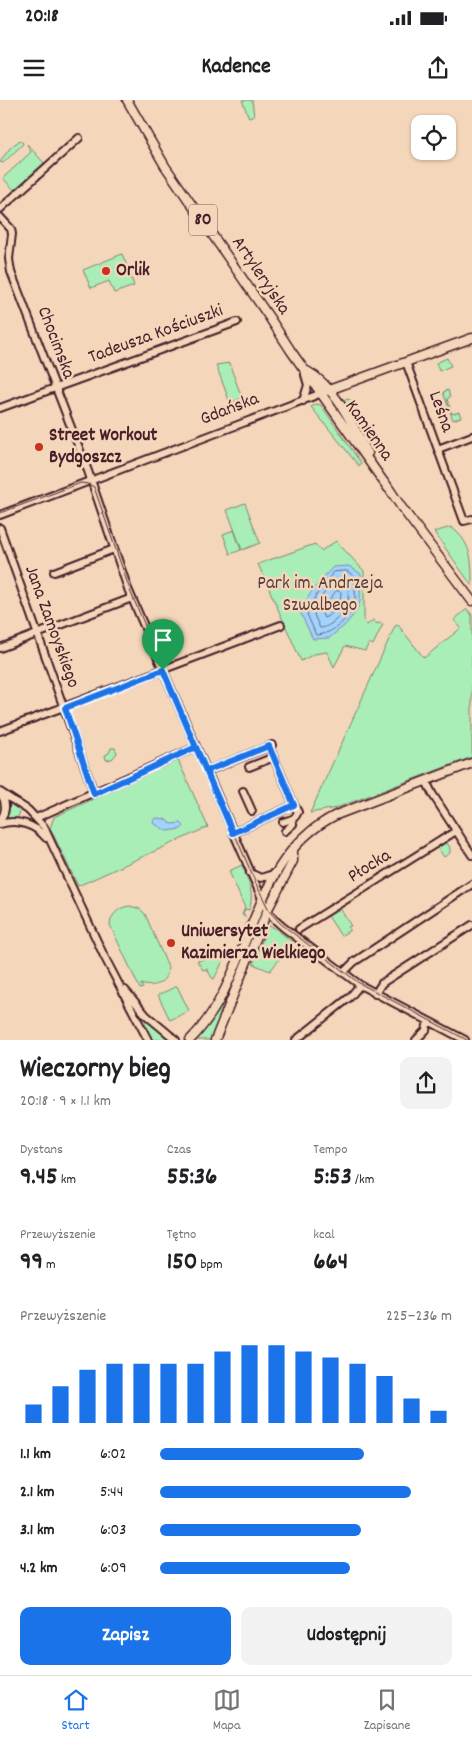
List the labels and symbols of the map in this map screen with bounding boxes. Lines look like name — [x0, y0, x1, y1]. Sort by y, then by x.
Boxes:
road number: 80 — [189, 204, 217, 236]
street label: Artyleryjska — [224, 231, 297, 322]
place label: Orlik — [116, 258, 150, 285]
marker: Orlik — [100, 265, 112, 277]
street label: Tadeusza Kościuszki — [85, 298, 228, 372]
street label: Chocimska — [29, 303, 82, 384]
street label: Gdańska — [197, 386, 264, 434]
street label: Leśna — [420, 388, 460, 437]
street label: Kamienna — [337, 395, 399, 468]
place label: Street Workout Bydgoszcz — [49, 423, 157, 472]
marker: Street Workout Bydgoszcz — [33, 441, 45, 453]
street label: Jana Zamoyskiego — [16, 562, 86, 692]
park label: Park im. Andrzeja Szwalbego — [257, 571, 384, 620]
pin — [142, 619, 184, 670]
street label: Płocka — [343, 843, 398, 891]
place label: Uniwersytet Kazimierza Wielkiego — [181, 919, 326, 968]
marker: Uniwersytet Kazimierza Wielkiego — [165, 937, 177, 949]

